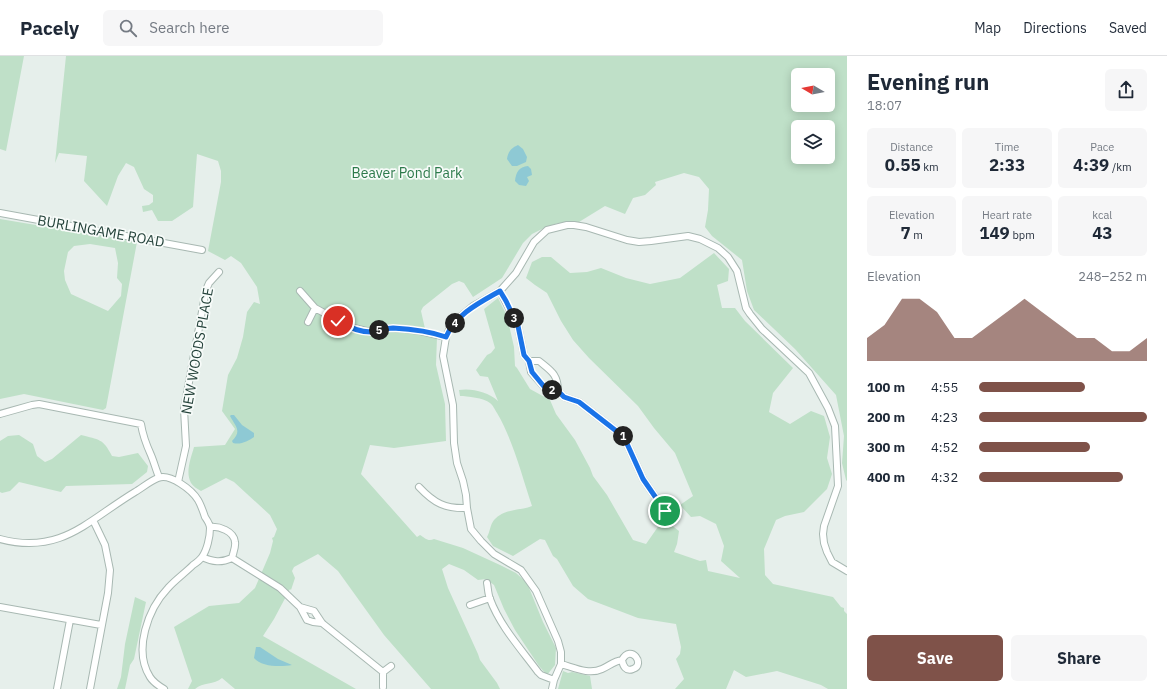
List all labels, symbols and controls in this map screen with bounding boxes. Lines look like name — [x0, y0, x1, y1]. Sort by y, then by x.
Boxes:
search box — [103, 10, 383, 46]
text: Pacely — [20, 16, 79, 40]
icon: search — [117, 17, 139, 39]
text: Search here — [149, 18, 230, 37]
text: Map — [974, 19, 1001, 37]
text: Directions — [1023, 19, 1087, 37]
text: Saved — [1109, 19, 1147, 37]
text: Evening run — [867, 67, 989, 96]
north arrow — [791, 68, 835, 112]
map controls — [791, 68, 835, 164]
button: share — [1105, 69, 1147, 111]
text: 18:07 — [867, 97, 902, 114]
button: layers — [791, 120, 835, 164]
text: Distance — [890, 140, 933, 154]
text: Time — [995, 140, 1019, 154]
text: Pace — [1090, 140, 1114, 154]
text: 0.55 — [885, 154, 921, 176]
text: 2:33 — [989, 154, 1025, 176]
text: 4:39 — [1073, 154, 1109, 176]
text: km — [921, 160, 939, 174]
text: /km — [1109, 160, 1132, 174]
park label: Beaver Pond Park — [352, 164, 463, 182]
text: Elevation — [889, 208, 934, 222]
text: Heart rate — [982, 208, 1032, 222]
text: kcal — [1092, 208, 1112, 222]
street label: BURLINGAME ROAD — [36, 211, 166, 251]
text: 7 — [900, 222, 911, 244]
text: 149 — [979, 222, 1010, 244]
text: 43 — [1092, 222, 1113, 244]
text: m — [911, 228, 923, 242]
text: bpm — [1010, 228, 1035, 242]
text: Elevation — [867, 268, 921, 285]
text: 248–252 m — [1078, 268, 1147, 285]
street label: NEW WOODS PLACE — [177, 286, 217, 416]
pin — [321, 304, 355, 338]
pin: 3 — [504, 308, 524, 328]
icon: check — [327, 310, 349, 332]
text: 3 — [511, 311, 517, 325]
pin: 4 — [445, 313, 465, 333]
text: 4 — [452, 316, 458, 330]
pin: 5 — [369, 320, 389, 340]
text: 5 — [376, 323, 382, 337]
text: 100 m — [867, 379, 905, 396]
text: 4:55 — [931, 379, 958, 396]
pin: 2 — [542, 380, 562, 400]
text: 2 — [549, 383, 555, 397]
text: 200 m — [867, 409, 905, 426]
text: 4:23 — [931, 409, 958, 426]
pin: 1 — [613, 426, 633, 446]
text: 1 — [620, 429, 626, 443]
text: 300 m — [867, 439, 905, 456]
text: 4:52 — [931, 439, 958, 456]
text: 400 m — [867, 469, 905, 486]
text: 4:32 — [931, 469, 958, 486]
pin — [648, 494, 682, 528]
icon: arrive — [654, 500, 676, 522]
button: Save — [867, 635, 1003, 681]
button: Share — [1011, 635, 1147, 681]

